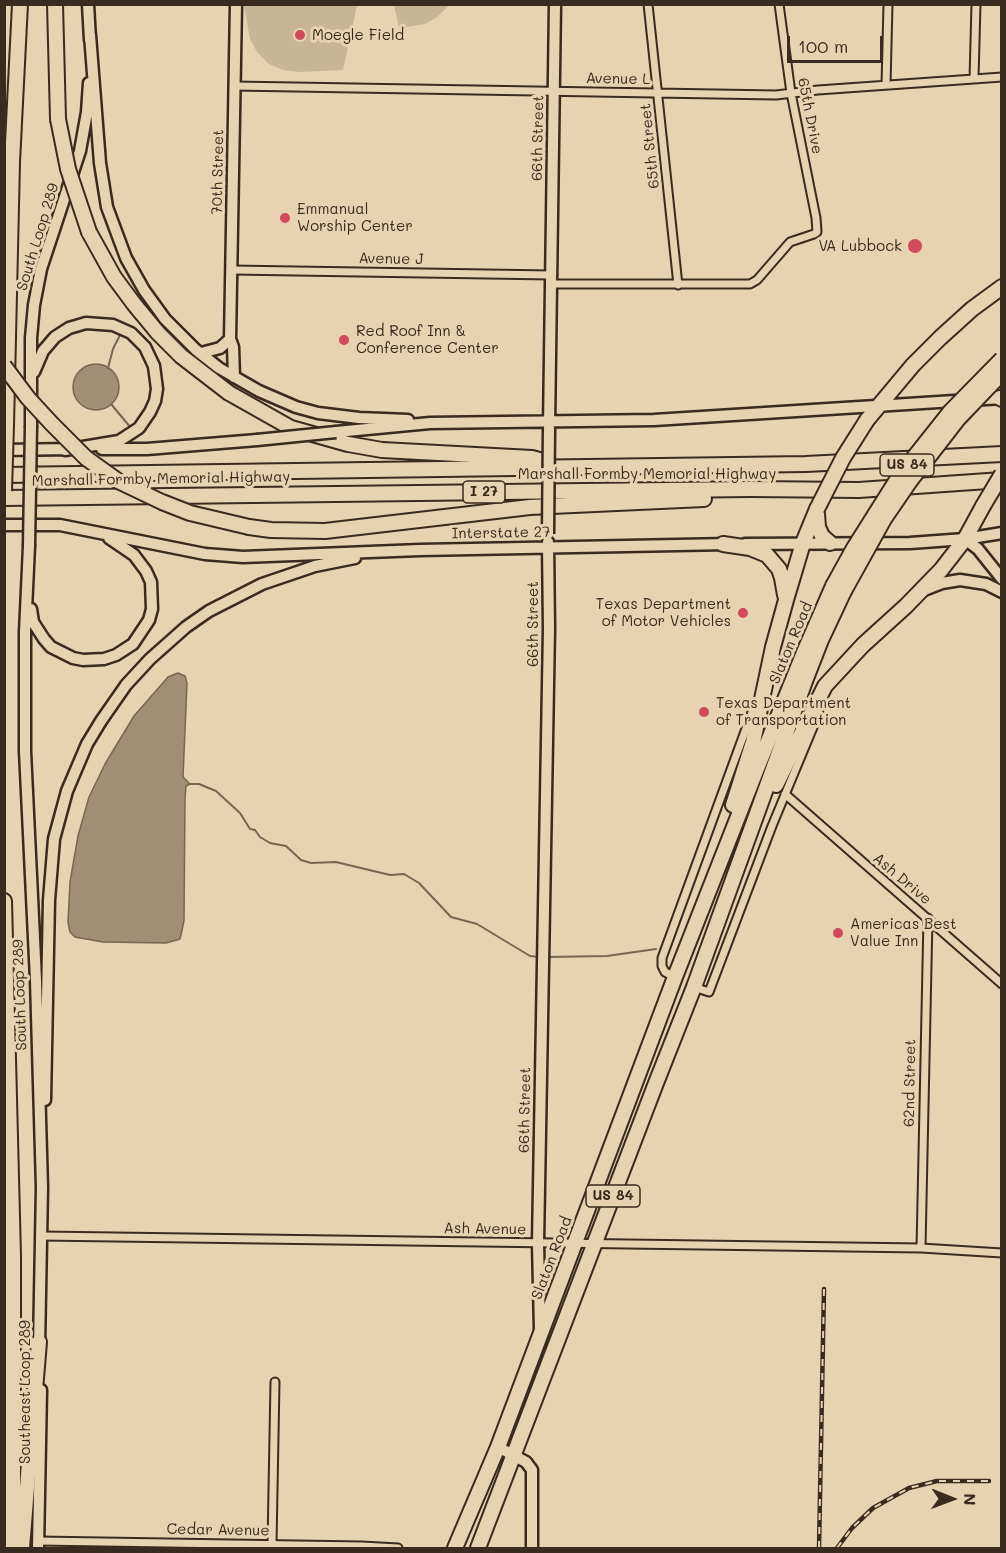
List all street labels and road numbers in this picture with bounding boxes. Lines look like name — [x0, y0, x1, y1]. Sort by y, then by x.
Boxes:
street label: Avenue L — [586, 69, 650, 89]
street label: 65th Drive — [794, 76, 826, 156]
street label: 66th Street — [528, 95, 548, 181]
street label: 65th Street — [637, 103, 663, 189]
street label: 70th Street — [208, 129, 228, 215]
street label: South Loop 289 — [13, 181, 63, 293]
street label: Avenue J — [358, 249, 424, 269]
road number: US 84 — [880, 454, 934, 476]
street label: Marshall Formby Memorial Highway — [518, 465, 776, 483]
street label: Marshall Formby Memorial Highway — [32, 468, 290, 490]
road number: I 27 — [463, 481, 505, 503]
street label: Interstate 27 — [451, 523, 551, 543]
street label: 66th Street — [524, 581, 542, 667]
street label: Slaton Road — [766, 599, 816, 687]
street label: Ash Drive — [869, 849, 935, 909]
street label: South Loop 289 — [9, 939, 31, 1051]
street label: 62nd Street — [900, 1039, 920, 1127]
street label: 66th Street — [515, 1067, 535, 1153]
road number: US 84 — [586, 1185, 640, 1207]
street label: Slaton Road — [528, 1214, 576, 1302]
street label: Ash Avenue — [443, 1219, 527, 1239]
street label: Southeast Loop 289 — [16, 1320, 34, 1464]
street label: Cedar Avenue — [166, 1520, 270, 1540]

